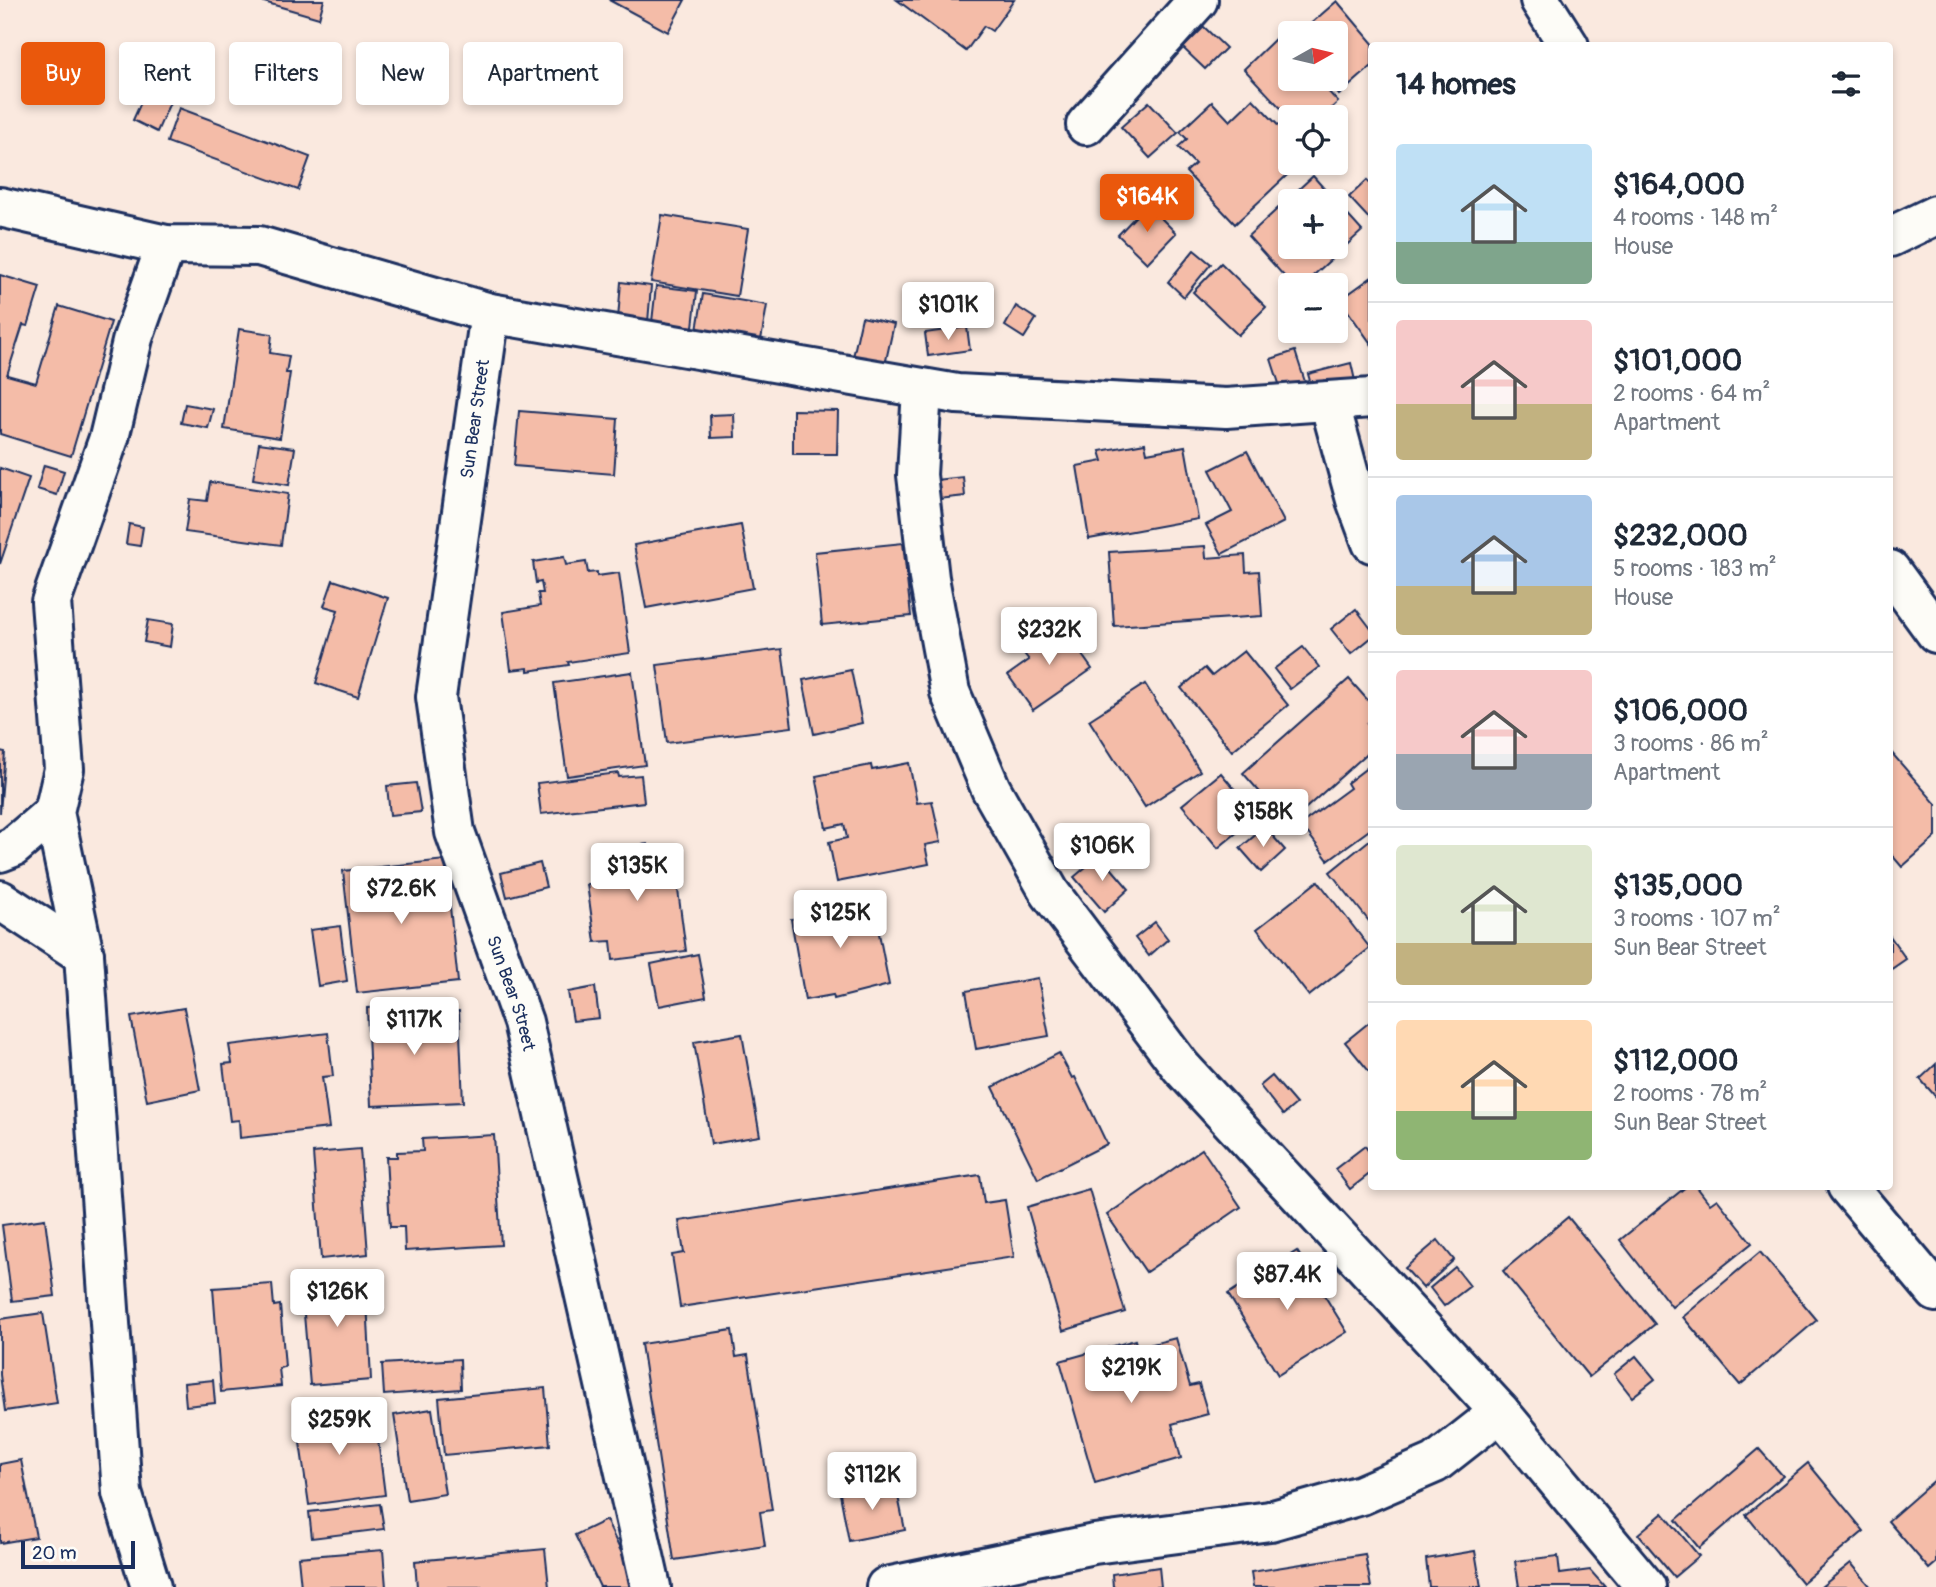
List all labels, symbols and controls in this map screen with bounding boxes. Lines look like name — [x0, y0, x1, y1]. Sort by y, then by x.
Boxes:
north arrow — [1278, 21, 1348, 91]
map controls — [1278, 21, 1348, 343]
chip: Buy — [21, 42, 105, 105]
chip: Rent — [119, 42, 215, 105]
chip: Filters — [229, 42, 342, 105]
chip: New — [356, 42, 449, 105]
chip: Apartment — [463, 42, 623, 105]
icon: filters — [1827, 65, 1865, 103]
text: 14 homes — [1396, 66, 1516, 103]
button: locate — [1278, 105, 1348, 175]
text: $164,000 — [1613, 166, 1745, 203]
icon: home — [1452, 172, 1536, 256]
pin: $164K — [1098, 174, 1196, 234]
text: $164K — [1116, 182, 1178, 211]
button: + — [1278, 189, 1348, 259]
text: 4 rooms · 148 m² — [1613, 203, 1778, 232]
text: House — [1613, 232, 1673, 261]
button: − — [1278, 273, 1348, 343]
pin: $101K — [899, 282, 997, 342]
text: $101K — [918, 290, 978, 319]
text: $101,000 — [1613, 342, 1742, 379]
icon: home — [1452, 348, 1536, 432]
street label: Sun Bear Street — [456, 357, 495, 480]
text: 2 rooms · 64 m² — [1613, 379, 1770, 408]
text: Apartment — [1613, 408, 1720, 437]
text: $232,000 — [1613, 517, 1748, 554]
icon: home — [1452, 523, 1536, 607]
text: 5 rooms · 183 m² — [1613, 554, 1777, 583]
text: House — [1613, 583, 1673, 612]
pin: $232K — [1000, 608, 1098, 667]
text: $232K — [1017, 615, 1081, 644]
text: $106,000 — [1613, 692, 1748, 729]
icon: home — [1452, 698, 1536, 782]
text: 3 rooms · 86 m² — [1613, 729, 1769, 758]
text: Apartment — [1613, 758, 1720, 787]
pin: $158K — [1214, 790, 1312, 849]
text: $158K — [1233, 797, 1293, 826]
pin: $106K — [1053, 824, 1151, 883]
text: $106K — [1070, 831, 1134, 860]
pin: $135K — [588, 844, 686, 903]
text: $135K — [607, 851, 667, 880]
pin: $72.6K — [344, 866, 458, 926]
text: $135,000 — [1613, 867, 1743, 904]
icon: home — [1452, 873, 1536, 957]
text: $72.6K — [366, 874, 436, 903]
pin: $125K — [791, 890, 889, 950]
text: $125K — [810, 898, 870, 927]
text: 3 rooms · 107 m² — [1613, 904, 1781, 933]
street label: Sun Bear Street — [481, 933, 540, 1054]
text: Sun Bear Street — [1613, 933, 1767, 962]
pin: $117K — [365, 998, 463, 1057]
text: $117K — [386, 1005, 442, 1034]
text: $112,000 — [1613, 1042, 1739, 1079]
icon: home — [1452, 1048, 1536, 1132]
text: 2 rooms · 78 m² — [1613, 1079, 1767, 1108]
text: Sun Bear Street — [1613, 1108, 1767, 1137]
pin: $87.4K — [1230, 1252, 1344, 1312]
text: $87.4K — [1253, 1260, 1321, 1289]
pin: $126K — [288, 1270, 386, 1329]
text: $126K — [306, 1277, 368, 1306]
pin: $219K — [1082, 1346, 1180, 1405]
text: $219K — [1101, 1353, 1161, 1382]
pin: $259K — [290, 1398, 388, 1457]
text: $259K — [307, 1405, 371, 1434]
pin: $112K — [823, 1452, 921, 1512]
text: $112K — [843, 1460, 901, 1489]
scale bar — [21, 1538, 135, 1570]
text: 20 m — [32, 1541, 77, 1565]

